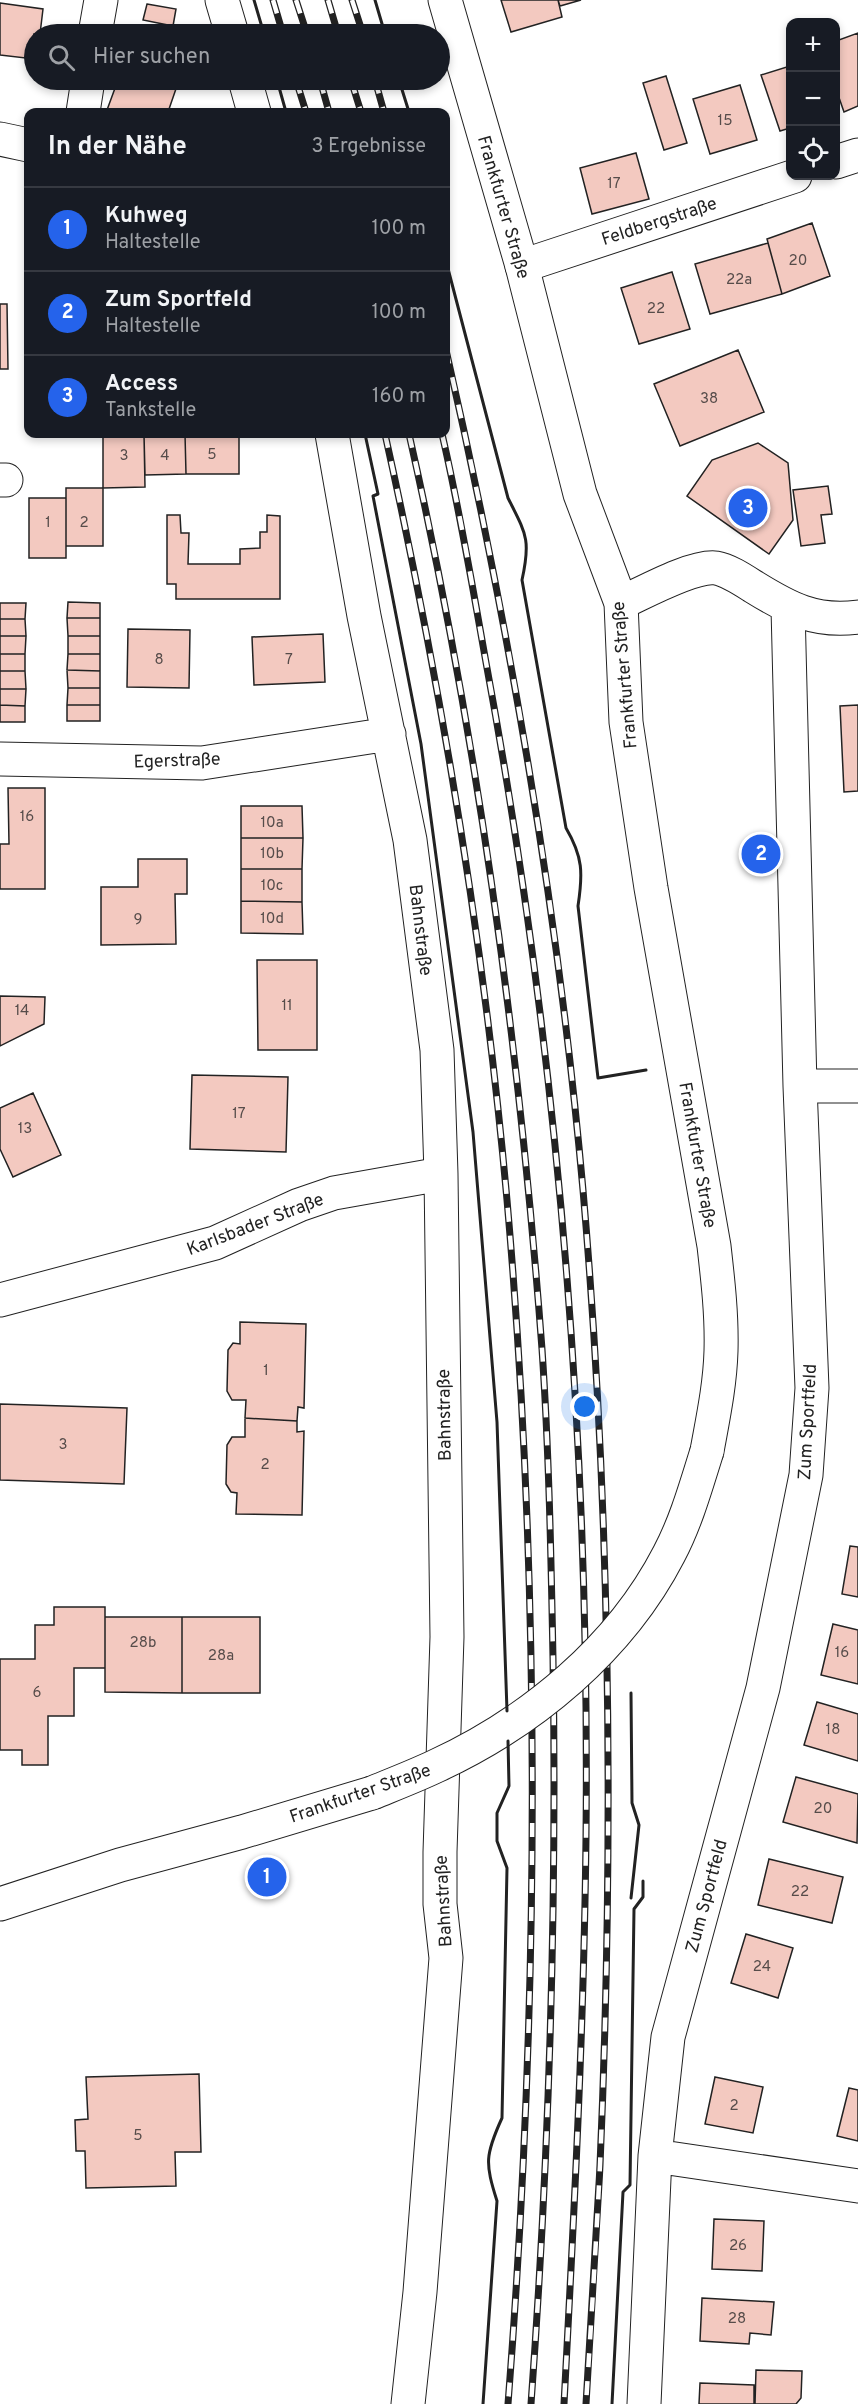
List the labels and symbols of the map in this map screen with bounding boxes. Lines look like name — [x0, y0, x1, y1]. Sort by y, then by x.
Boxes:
house number: 15 — [718, 112, 732, 131]
street label: Frankfurter Straße — [471, 133, 534, 282]
house number: 17 — [607, 175, 621, 194]
street label: Feldbergstraße — [599, 193, 720, 252]
house number: 20 — [789, 252, 807, 271]
house number: 22a — [726, 271, 752, 290]
house number: 22 — [647, 300, 665, 319]
house number: 38 — [700, 390, 718, 409]
house number: 5 — [207, 446, 217, 465]
house number: 3 — [119, 447, 129, 466]
house number: 4 — [160, 447, 170, 466]
pin: 3 — [728, 486, 768, 530]
house number: 1 — [45, 514, 51, 533]
house number: 2 — [79, 514, 89, 533]
street label: Frankfurter Straße — [608, 600, 643, 750]
house number: 8 — [154, 651, 164, 670]
house number: 7 — [285, 651, 293, 670]
street label: Egerstraße — [133, 748, 221, 775]
house number: 16 — [20, 808, 34, 827]
house number: 10a — [260, 814, 284, 833]
pin: 2 — [742, 832, 780, 876]
house number: 10b — [260, 845, 284, 864]
house number: 10c — [261, 877, 283, 896]
street label: Bahnstraße — [402, 883, 437, 977]
house number: 10d — [260, 910, 284, 929]
house number: 9 — [134, 911, 142, 930]
house number: 11 — [281, 997, 293, 1016]
house number: 14 — [15, 1002, 29, 1021]
street label: Frankfurter Straße — [672, 1080, 721, 1230]
house number: 17 — [232, 1105, 246, 1124]
house number: 13 — [18, 1120, 32, 1139]
street label: Karlsbader Straße — [184, 1189, 327, 1262]
house number: 1 — [263, 1362, 269, 1381]
street label: Zum Sportfeld — [794, 1363, 823, 1481]
street label: Bahnstraße — [433, 1369, 458, 1461]
your location — [570, 1392, 599, 1421]
house number: 3 — [58, 1436, 68, 1455]
house number: 2 — [260, 1456, 270, 1475]
house number: 28b — [130, 1634, 156, 1653]
house number: 16 — [835, 1644, 849, 1663]
house number: 28a — [208, 1647, 234, 1666]
house number: 6 — [33, 1684, 42, 1703]
house number: 18 — [826, 1721, 840, 1740]
street label: Frankfurter Straße — [287, 1759, 434, 1829]
house number: 20 — [814, 1800, 832, 1819]
street label: Zum Sportfeld — [681, 1837, 734, 1956]
pin: 1 — [248, 1854, 286, 1900]
street label: Bahnstraße — [431, 1854, 458, 1947]
house number: 22 — [791, 1883, 809, 1902]
house number: 24 — [753, 1958, 771, 1977]
house number: 2 — [729, 2097, 739, 2116]
house number: 5 — [133, 2127, 143, 2146]
house number: 26 — [729, 2237, 747, 2256]
house number: 28 — [728, 2310, 746, 2329]

